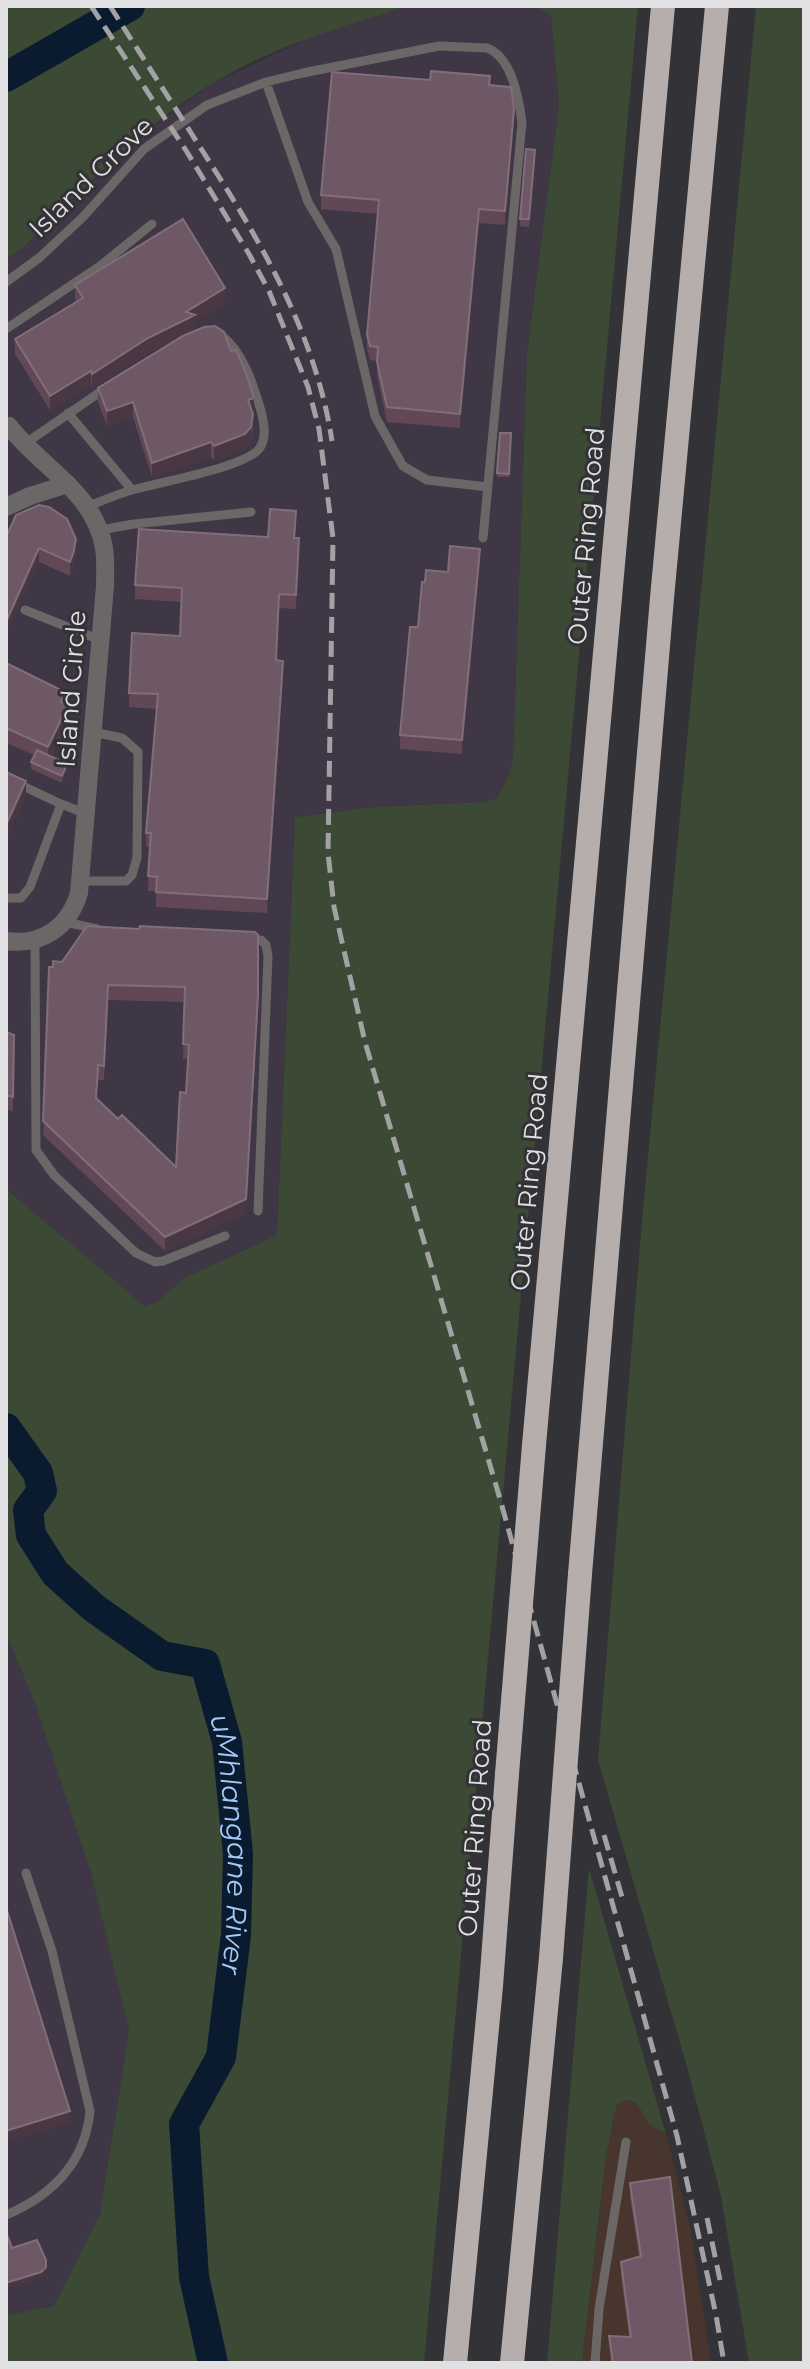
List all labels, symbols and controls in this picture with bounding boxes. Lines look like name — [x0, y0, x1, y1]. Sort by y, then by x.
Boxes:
street label: Island Grove — [22, 110, 160, 244]
street label: Outer Ring Road — [561, 426, 611, 646]
street label: Island Circle — [50, 609, 92, 769]
street label: Outer Ring Road — [504, 1072, 554, 1292]
water label: uMhlangane River — [203, 1710, 256, 1977]
street label: Outer Ring Road — [451, 1718, 499, 1938]

